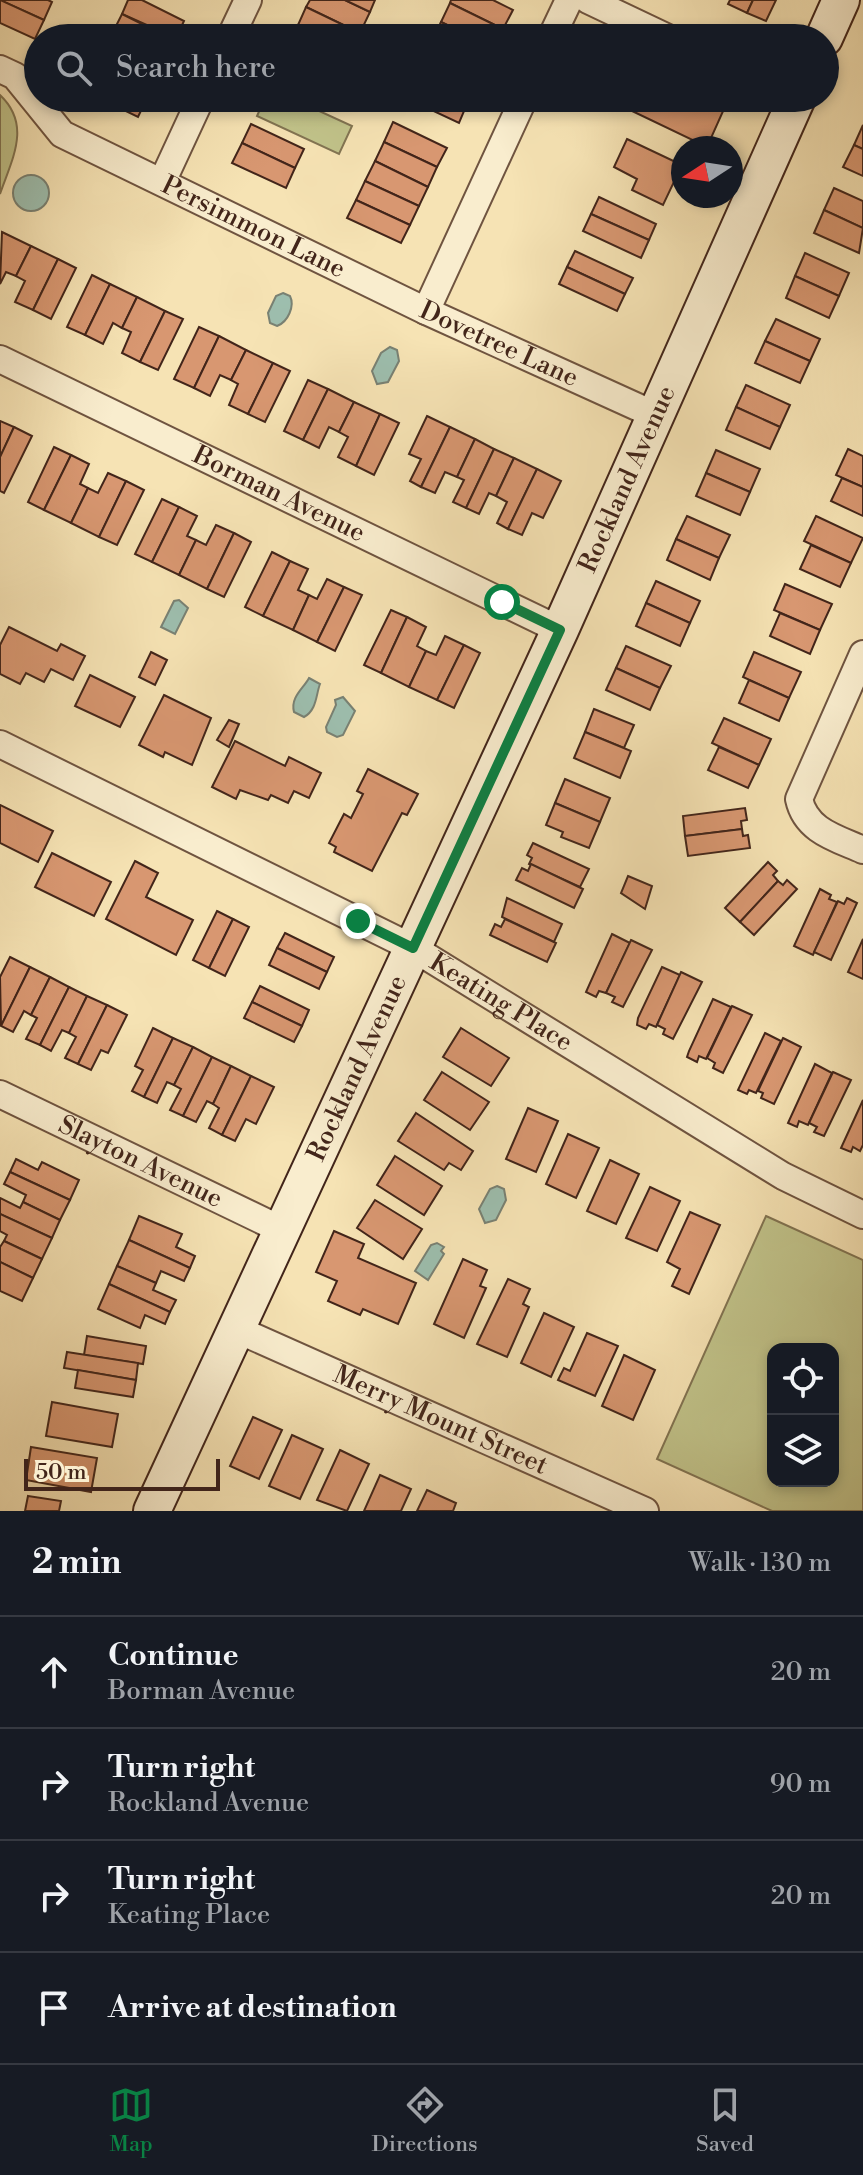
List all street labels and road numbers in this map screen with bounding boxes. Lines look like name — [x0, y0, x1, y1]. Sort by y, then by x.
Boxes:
street label: Persimmon Lane — [156, 169, 351, 285]
street label: Dovetree Lane — [414, 294, 583, 394]
street label: Rockland Avenue — [572, 381, 683, 578]
street label: Borman Avenue — [187, 438, 370, 549]
street label: Keating Place — [424, 946, 578, 1058]
street label: Rockland Avenue — [300, 970, 414, 1166]
street label: Slayton Avenue — [53, 1109, 228, 1215]
street label: Merry Mount Street — [329, 1358, 553, 1482]

